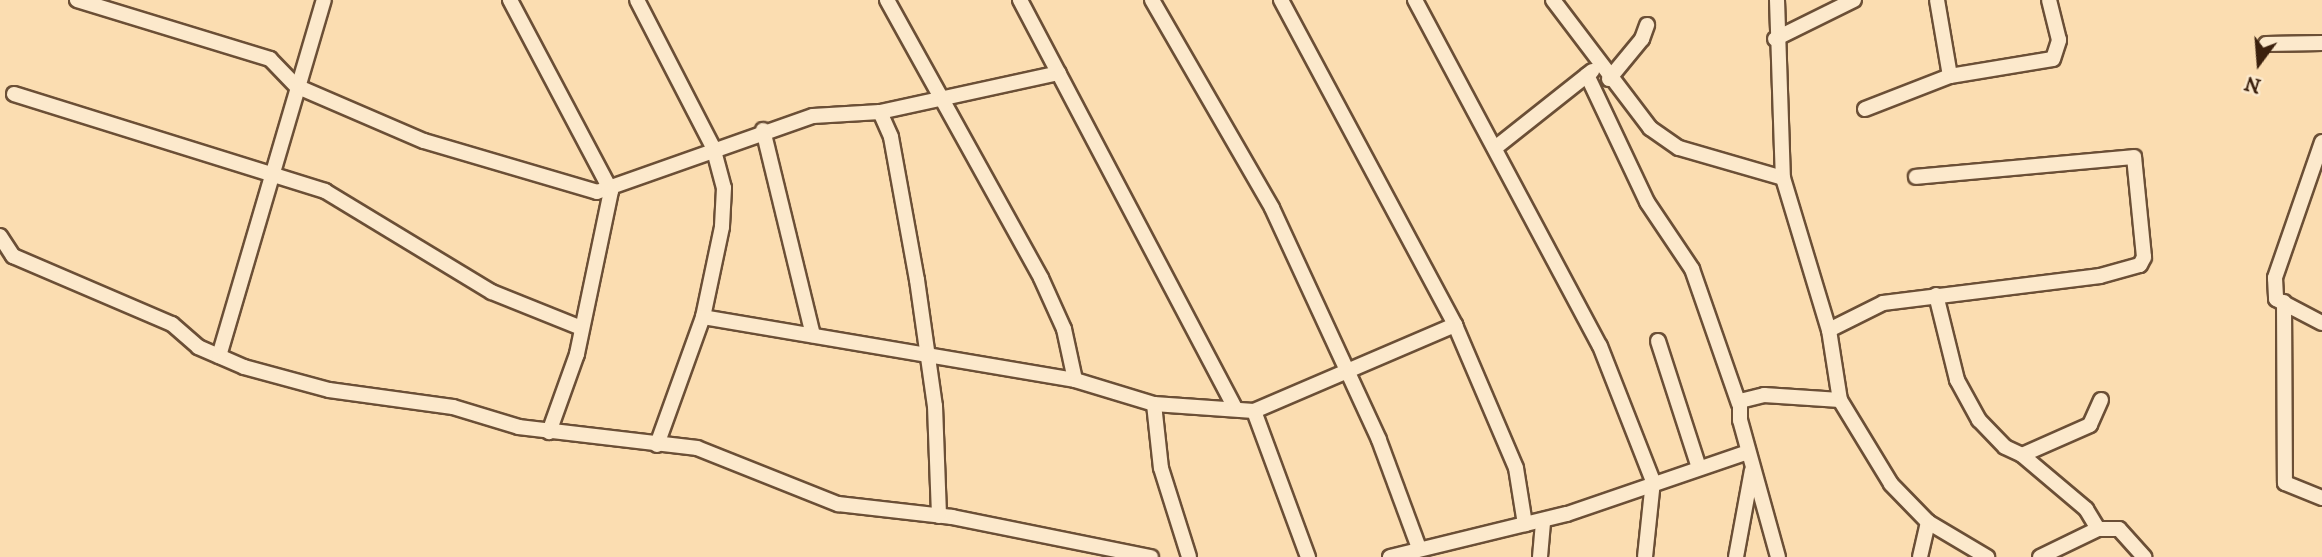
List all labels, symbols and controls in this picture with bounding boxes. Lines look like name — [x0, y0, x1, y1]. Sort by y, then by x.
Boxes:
north arrow — [2224, 28, 2294, 98]
text: N — [2242, 70, 2264, 97]

